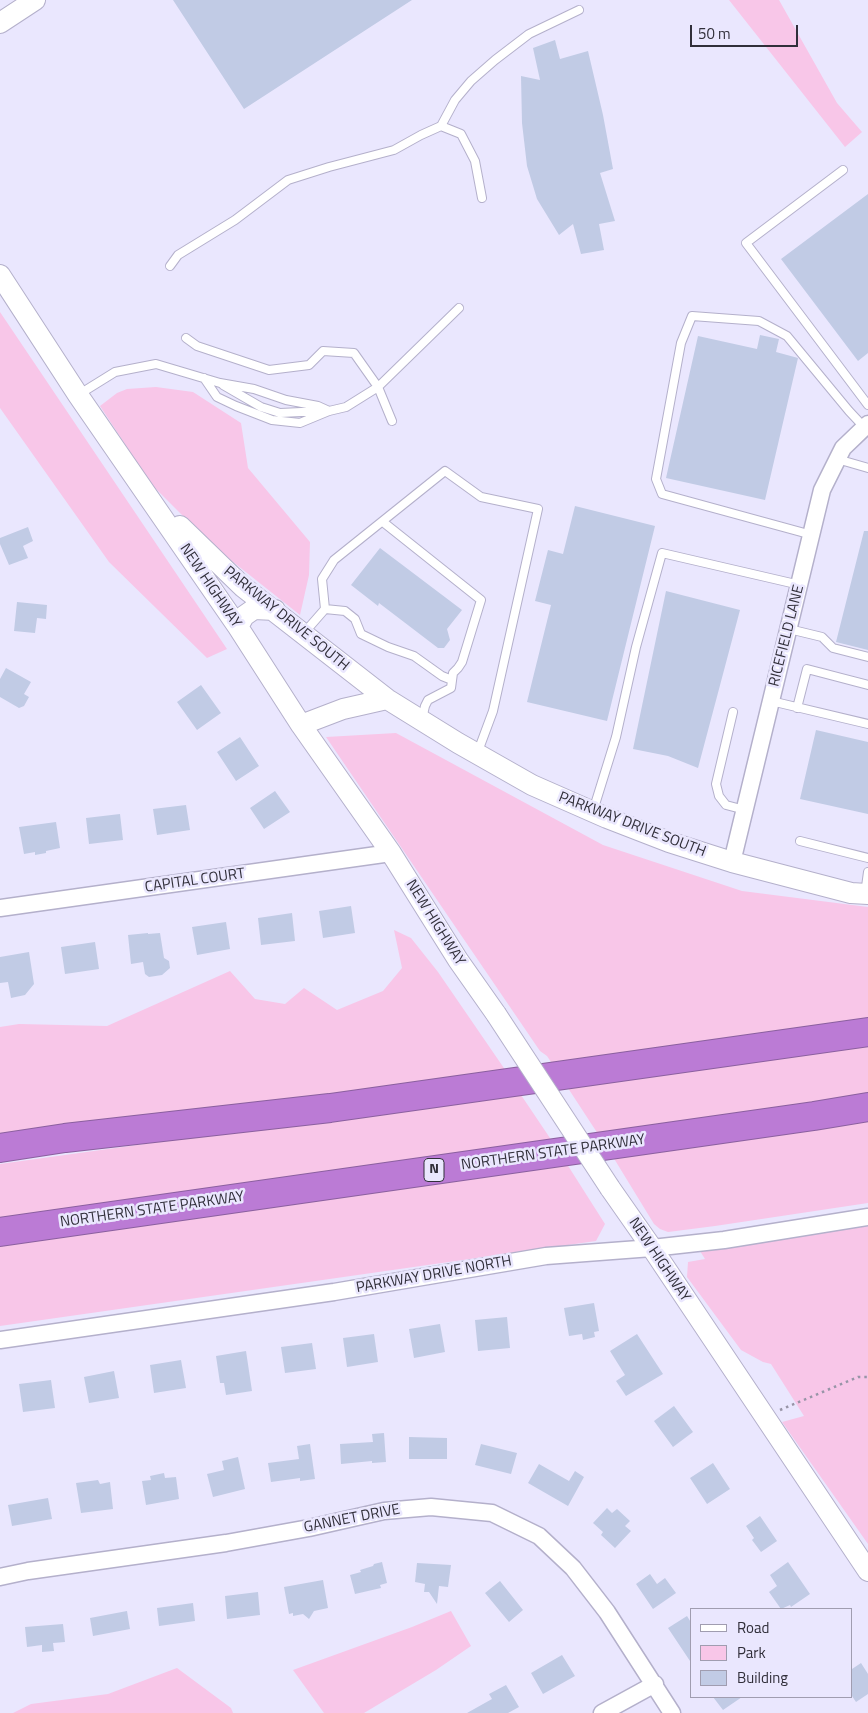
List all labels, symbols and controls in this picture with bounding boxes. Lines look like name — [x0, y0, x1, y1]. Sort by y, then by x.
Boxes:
scale bar — [693, 15, 800, 47]
text: 50 m — [698, 22, 731, 45]
street label: NEW HIGHWAY — [175, 541, 245, 631]
street label: PARKWAY DRIVE SOUTH — [220, 563, 352, 675]
street label: RICEFIELD LANE — [766, 583, 808, 689]
street label: PARKWAY DRIVE SOUTH — [556, 789, 708, 861]
street label: CAPITAL COURT — [144, 865, 246, 897]
street label: NEW HIGHWAY — [402, 877, 468, 969]
street label: NORTHERN STATE PARKWAY — [460, 1131, 646, 1175]
road number: N — [424, 1158, 444, 1182]
street label: NORTHERN STATE PARKWAY — [59, 1188, 245, 1232]
street label: NEW HIGHWAY — [624, 1215, 694, 1305]
street label: PARKWAY DRIVE NORTH — [355, 1252, 513, 1298]
street label: GANNET DRIVE — [302, 1501, 402, 1537]
legend — [690, 1608, 853, 1698]
text: Road — [737, 1616, 769, 1639]
text: Park — [737, 1641, 766, 1664]
text: Building — [737, 1666, 788, 1689]

